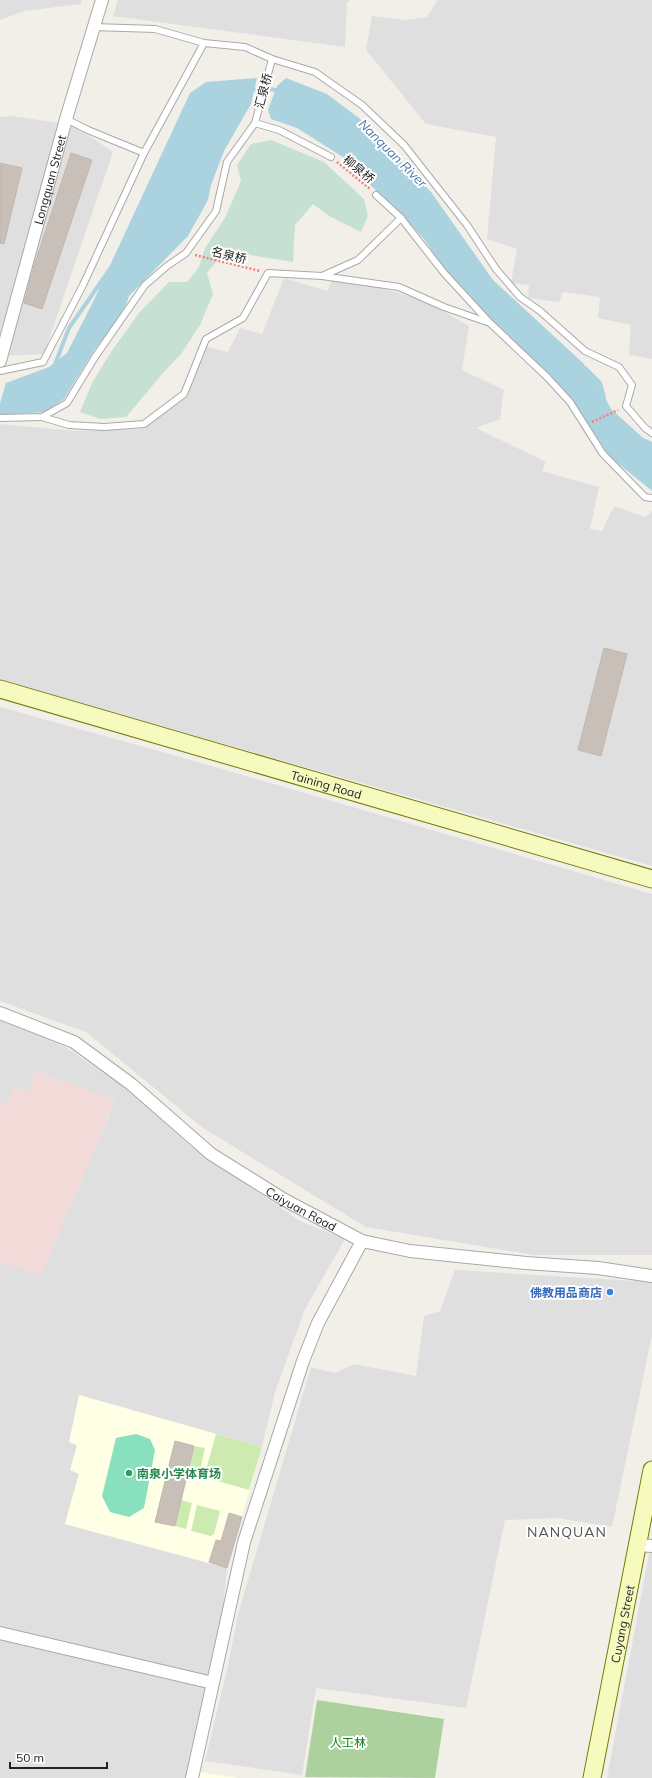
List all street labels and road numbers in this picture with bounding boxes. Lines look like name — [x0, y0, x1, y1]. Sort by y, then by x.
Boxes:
street label: 汇泉桥 — [251, 72, 275, 110]
street label: Longquan Street — [30, 133, 69, 226]
street label: 柳泉桥 — [340, 152, 378, 186]
street label: 名泉桥 — [210, 243, 248, 267]
street label: Taining Road — [289, 767, 364, 802]
street label: Caiyuan Road — [263, 1183, 339, 1234]
street label: Cuyang Street — [607, 1584, 637, 1664]

